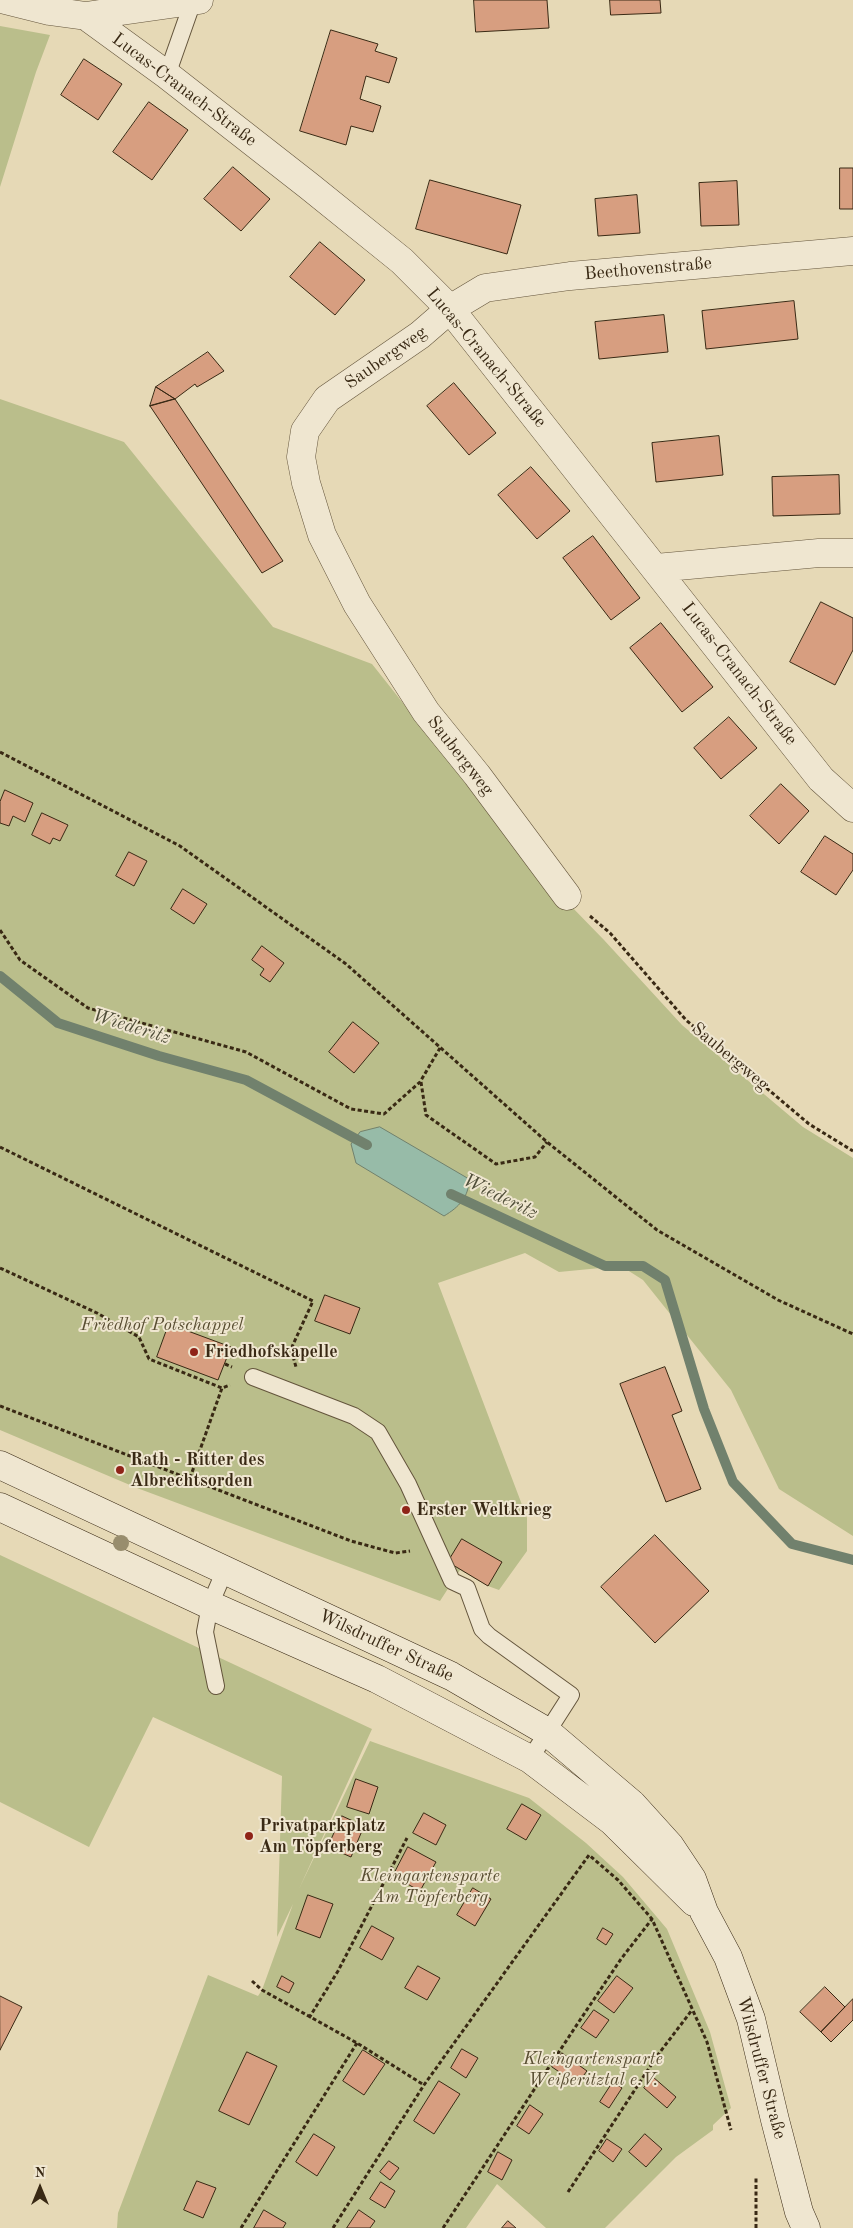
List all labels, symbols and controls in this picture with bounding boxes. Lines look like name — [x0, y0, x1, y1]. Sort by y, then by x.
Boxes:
street label: Lucas-Cranach-Straße — [107, 29, 261, 151]
street label: Beethovenstraße — [583, 253, 713, 285]
street label: Lucas-Cranach-Straße — [421, 284, 551, 432]
street label: Saubergweg — [341, 322, 431, 394]
street label: Lucas-Cranach-Straße — [676, 598, 802, 750]
street label: Saubergweg — [422, 712, 498, 800]
water label: Wiederitz — [89, 1004, 173, 1050]
street label: Saubergweg — [687, 1018, 773, 1096]
water label: Wiederitz — [459, 1169, 541, 1225]
park label: Friedhof Potschappel — [80, 1314, 244, 1336]
place label: Friedhofskapelle — [204, 1341, 338, 1363]
marker: Friedhofskapelle — [188, 1346, 200, 1358]
place label: Rath - Ritter des Albrechtsorden — [130, 1449, 264, 1492]
marker: Rath - Ritter des Albrechtsorden — [114, 1464, 126, 1476]
place label: Erster Weltkrieg — [416, 1499, 552, 1521]
marker: Erster Weltkrieg — [400, 1504, 412, 1516]
street label: Wilsdruffer Straße — [315, 1605, 457, 1687]
place label: Privatparkplatz Am Töpferberg — [259, 1815, 385, 1858]
marker: Privatparkplatz Am Töpferberg — [243, 1830, 255, 1842]
park label: Kleingartensparte Am Töpferberg — [360, 1865, 500, 1908]
street label: Wilsdruffer Straße — [732, 1994, 790, 2142]
park label: Kleingartensparte Weißeritztal e.V. — [523, 2048, 663, 2090]
north arrow — [15, 2163, 65, 2213]
text: N — [35, 2166, 45, 2180]

